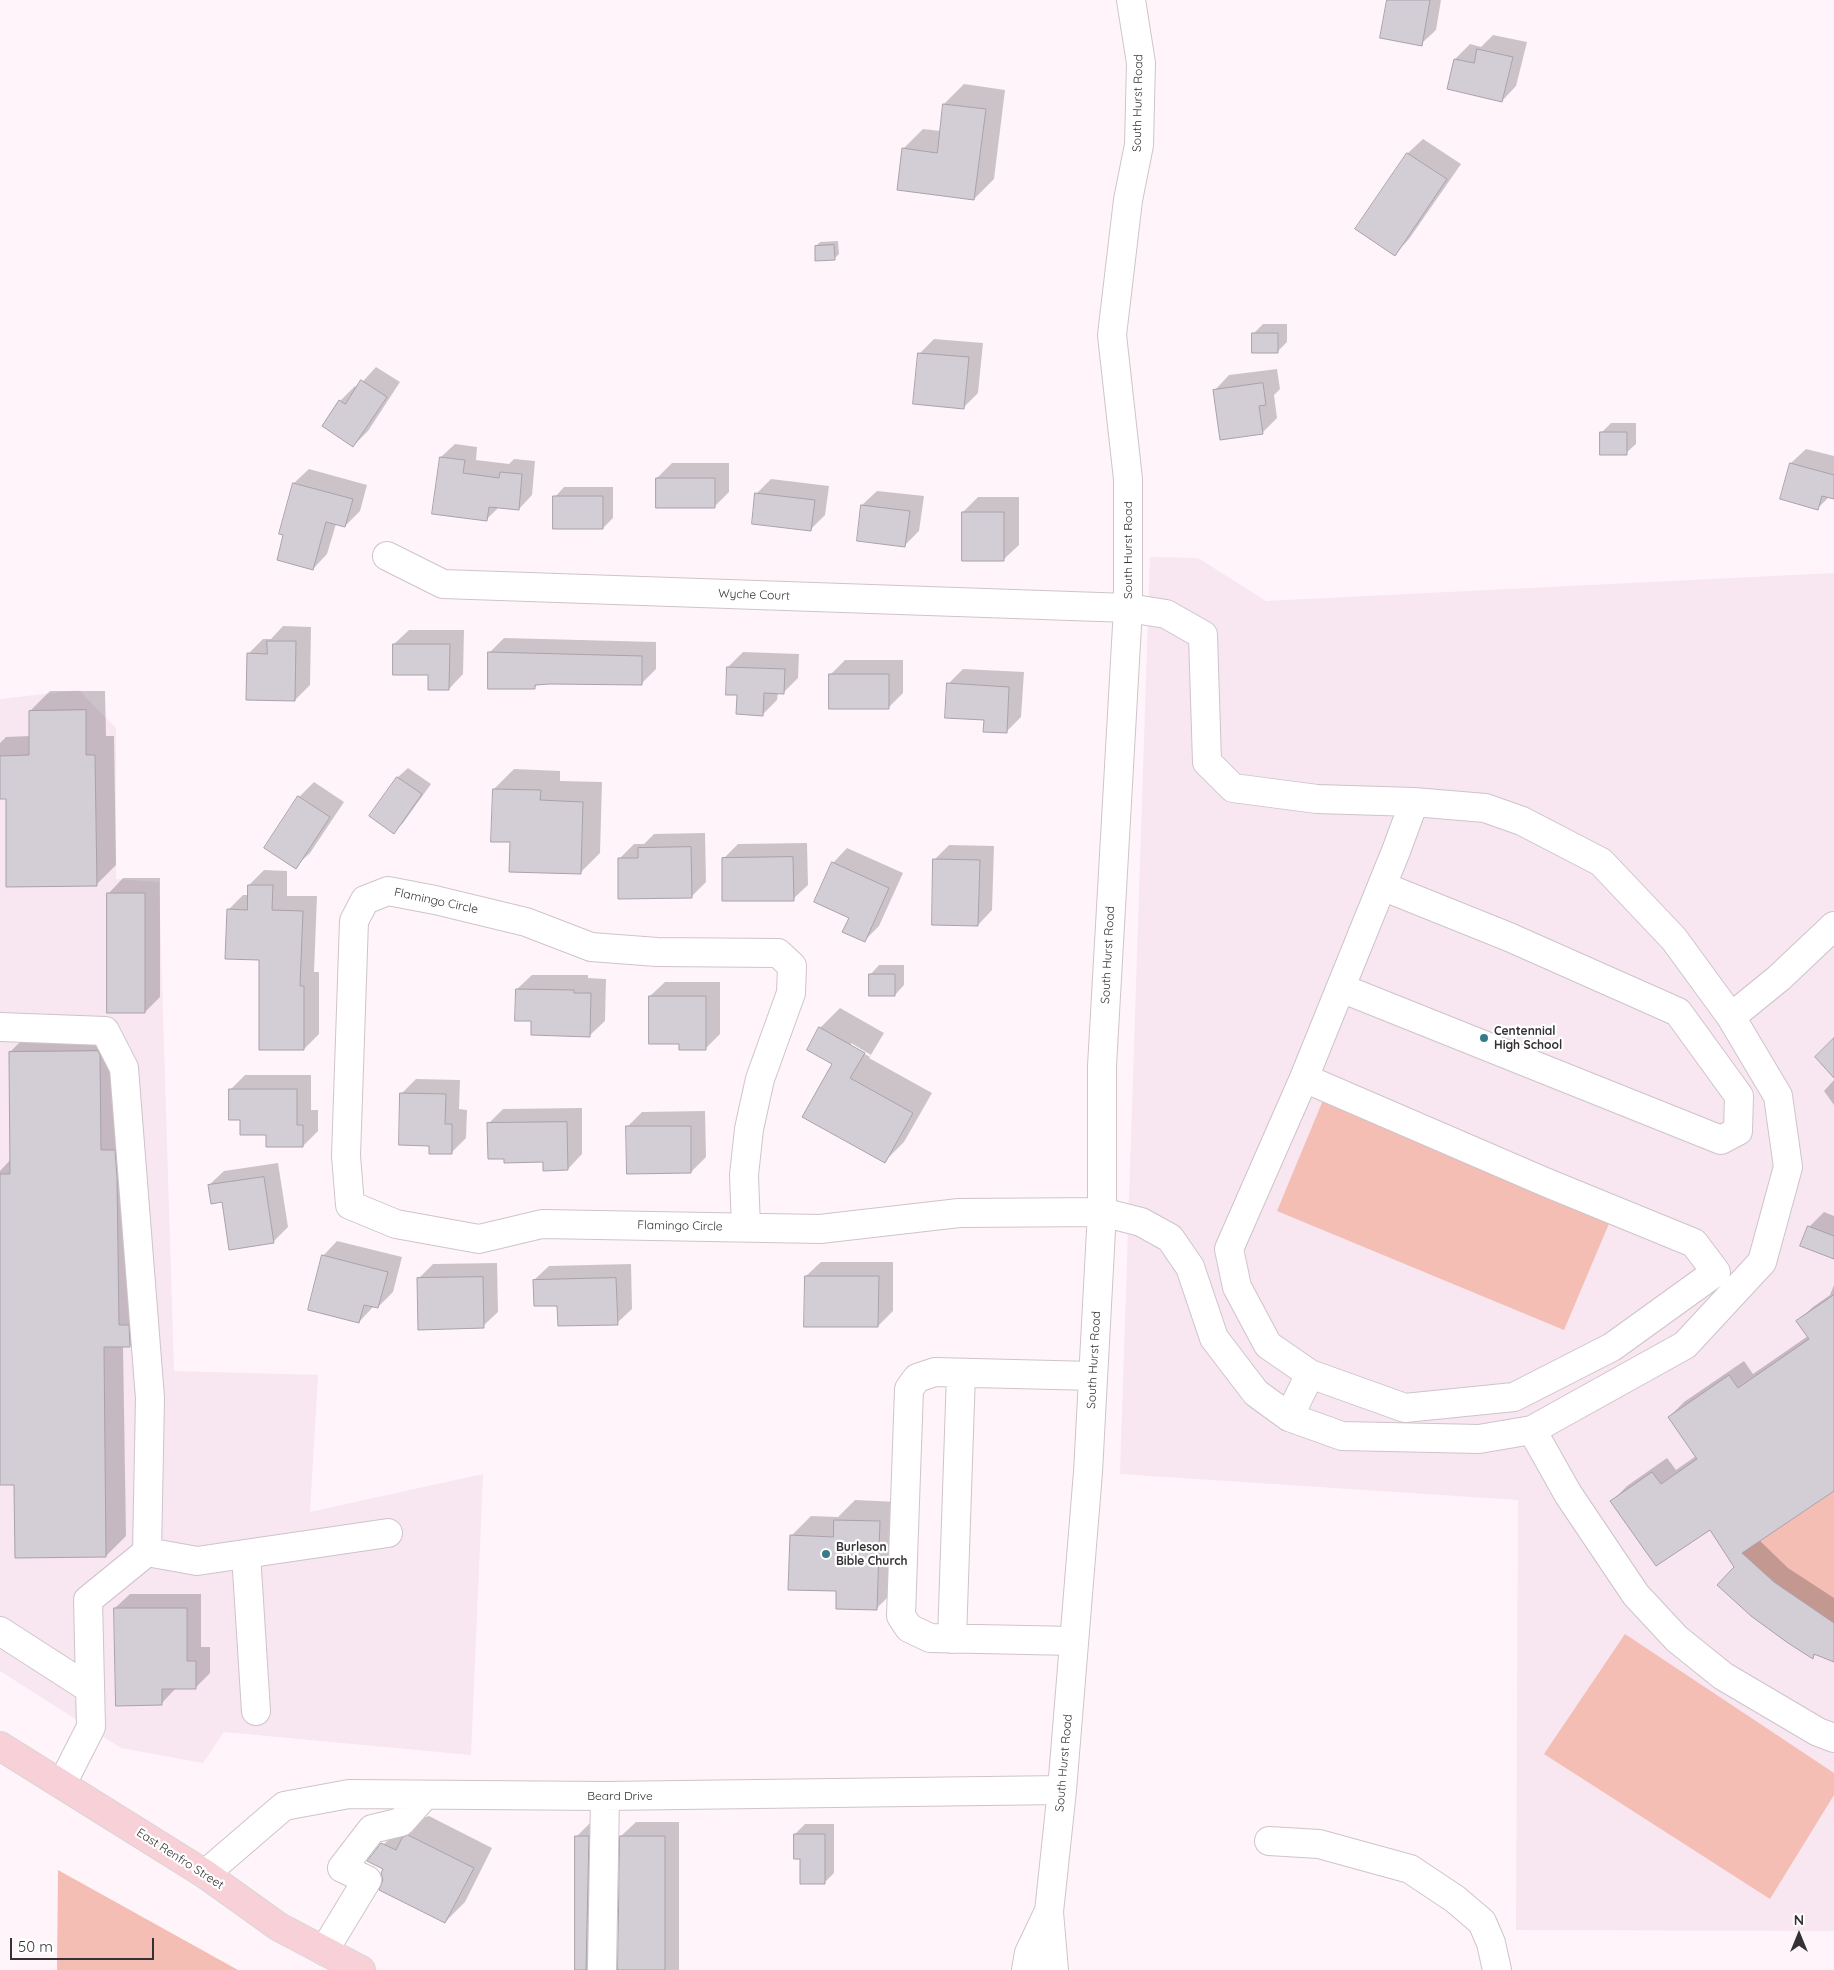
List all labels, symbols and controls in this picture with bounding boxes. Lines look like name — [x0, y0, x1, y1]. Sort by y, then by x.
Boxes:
street label: South Hurst Road — [1130, 54, 1146, 152]
street label: South Hurst Road — [1121, 501, 1135, 599]
street label: Wyche Court — [718, 587, 790, 603]
street label: Flamingo Circle — [393, 885, 479, 917]
street label: South Hurst Road — [1098, 906, 1118, 1004]
place label: Centennial High School — [1494, 1024, 1562, 1052]
marker: Centennial High School — [1478, 1032, 1490, 1044]
street label: Flamingo Circle — [637, 1218, 723, 1234]
street label: South Hurst Road — [1084, 1311, 1104, 1409]
place label: Burleson Bible Church — [836, 1540, 908, 1568]
marker: Burleson Bible Church — [820, 1548, 832, 1560]
street label: South Hurst Road — [1053, 1714, 1075, 1812]
street label: Beard Drive — [587, 1789, 653, 1803]
street label: East Renfro Street — [134, 1826, 226, 1892]
north arrow — [1774, 1910, 1824, 1960]
text: N — [1794, 1911, 1804, 1929]
scale bar — [12, 1928, 156, 1960]
text: 50 m — [18, 1937, 53, 1956]

